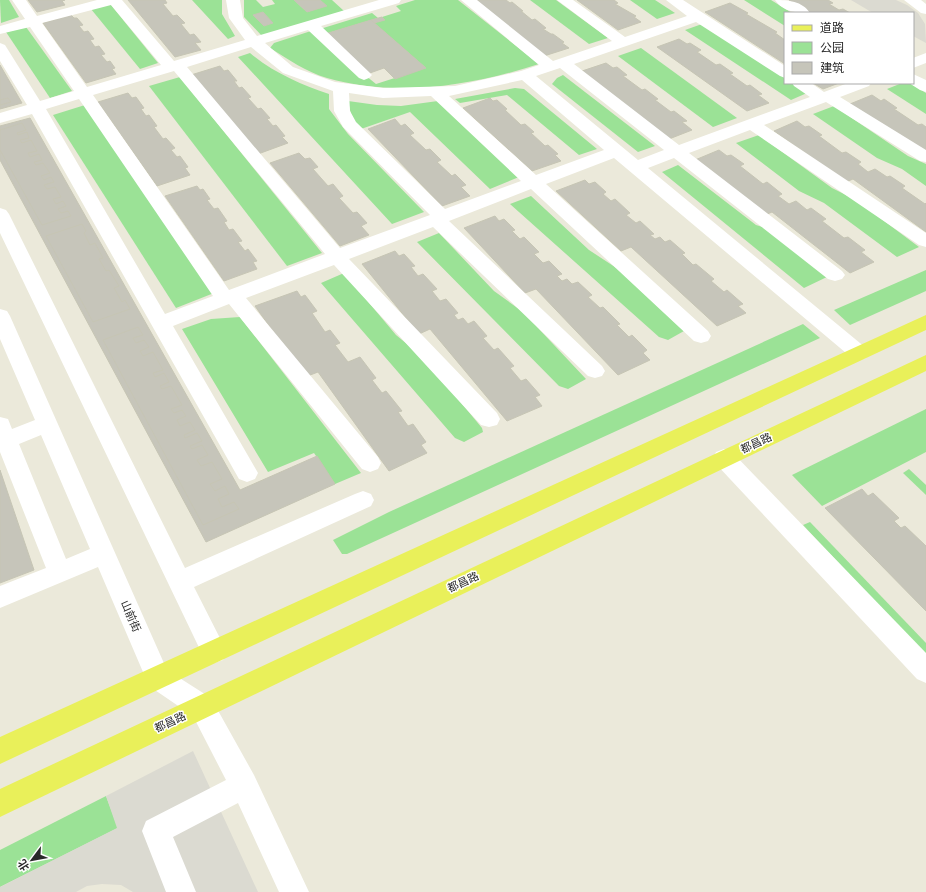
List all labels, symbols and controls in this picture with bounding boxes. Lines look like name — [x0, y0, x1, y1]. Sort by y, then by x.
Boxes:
legend — [784, 12, 914, 84]
text: 道路 — [820, 20, 844, 36]
text: 公园 — [820, 40, 844, 56]
text: 建筑 — [820, 60, 844, 76]
street label: 都昌路 — [738, 430, 774, 456]
street label: 都昌路 — [445, 569, 481, 595]
street label: 山前街 — [118, 598, 144, 634]
street label: 都昌路 — [152, 709, 188, 735]
north arrow — [12, 840, 52, 880]
text: 北 — [15, 857, 32, 874]

